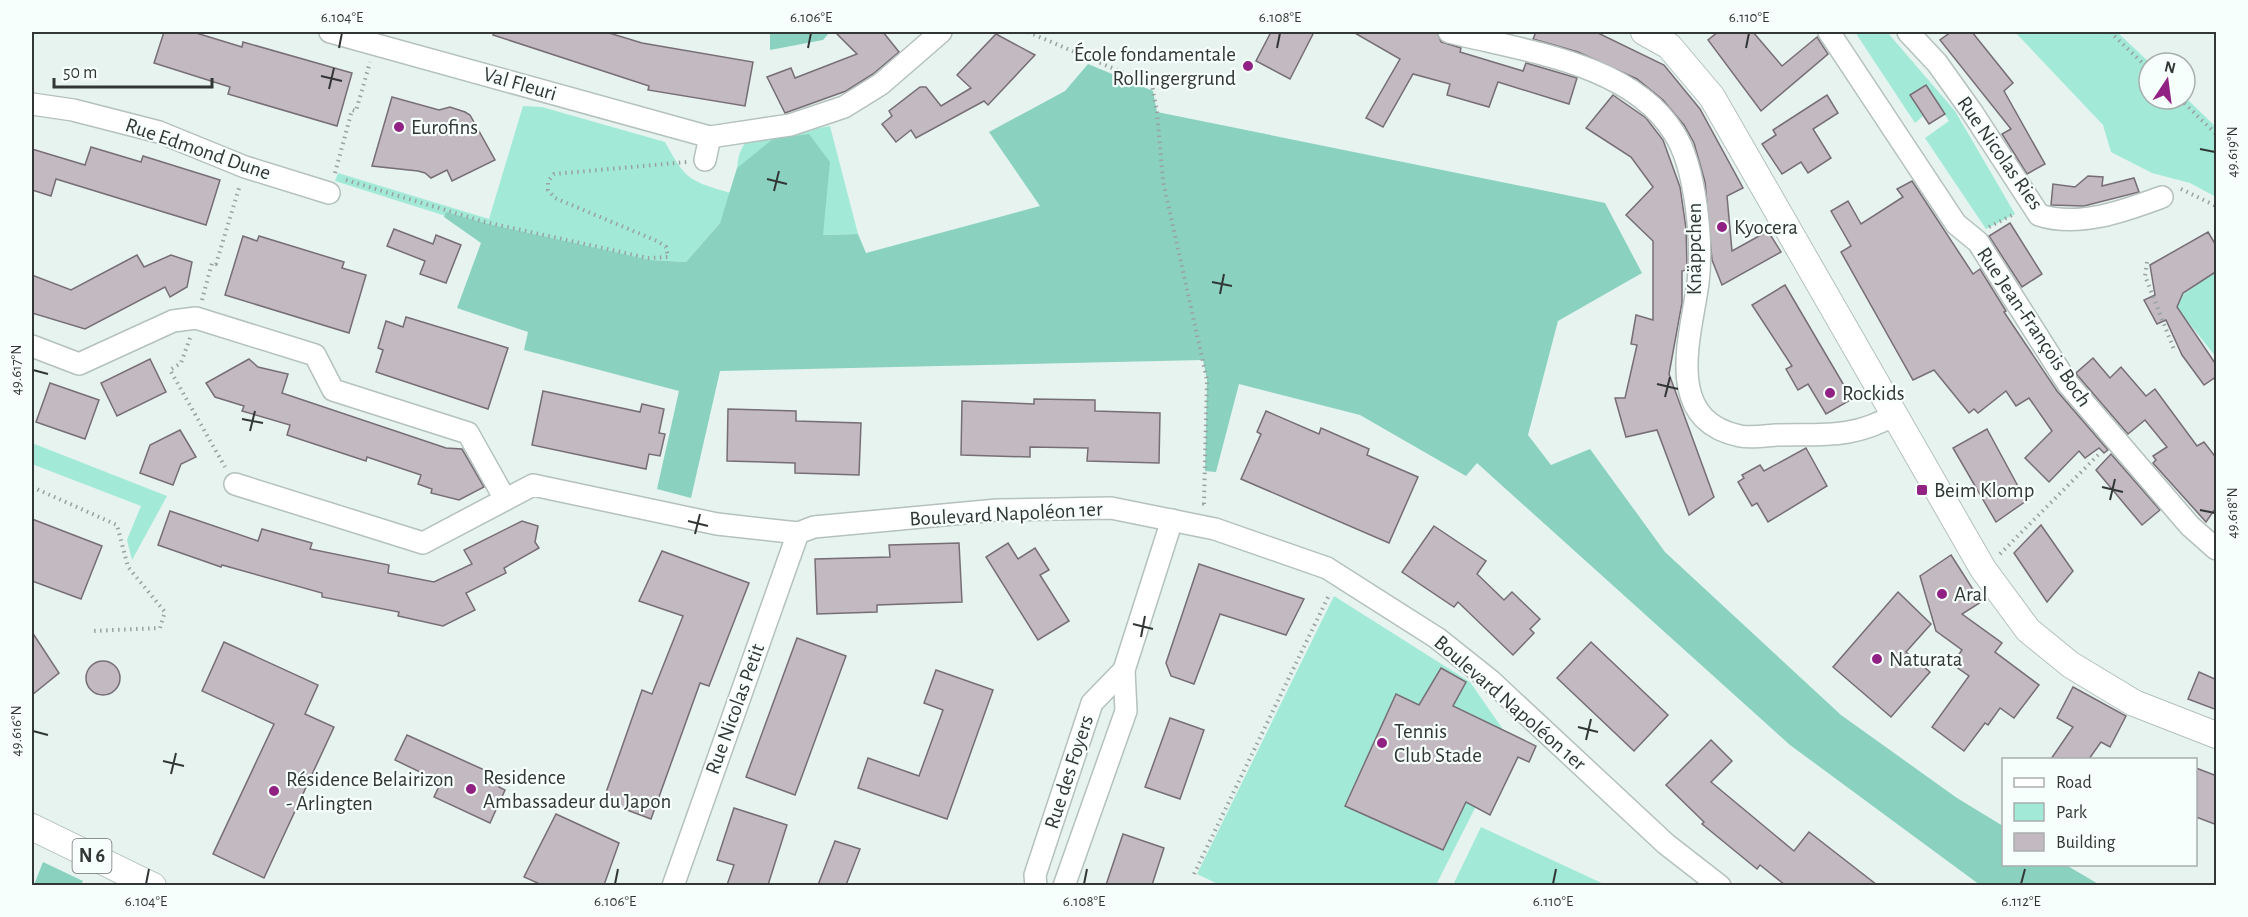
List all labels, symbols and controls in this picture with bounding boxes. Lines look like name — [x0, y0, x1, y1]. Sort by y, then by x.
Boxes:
text: 6.104°E — [321, 10, 363, 25]
text: 6.106°E — [790, 10, 832, 25]
text: 6.108°E — [1259, 10, 1301, 25]
text: 6.110°E — [1729, 10, 1769, 25]
place label: École fondamentale Rollingergrund — [1074, 42, 1236, 89]
scale bar — [54, 51, 212, 89]
north arrow — [2137, 51, 2197, 111]
text: N — [2163, 58, 2177, 76]
marker: École fondamentale Rollingergrund — [1241, 59, 1255, 73]
text: 50 m — [63, 64, 97, 82]
street label: Val Fleuri — [481, 64, 559, 104]
street label: Rue Nicolas Ries — [1953, 92, 2047, 214]
street label: Rue Edmond Dune — [123, 114, 273, 184]
place label: Eurofins — [411, 117, 478, 138]
marker: Eurofins — [392, 120, 406, 134]
text: 49.619°N — [2225, 126, 2240, 178]
street label: Knäppchen — [1684, 203, 1705, 295]
place label: Kyocera — [1734, 217, 1798, 238]
marker: Kyocera — [1715, 220, 1729, 234]
street label: Rue Jean-François Boch — [1973, 243, 2095, 411]
text: 49.617°N — [9, 345, 24, 395]
place label: Rockids — [1842, 383, 1905, 404]
marker: Rockids — [1823, 386, 1837, 400]
place label: Beim Klomp — [1934, 480, 2034, 501]
marker: Beim Klomp — [1915, 483, 1929, 497]
text: 49.618°N — [2225, 487, 2240, 539]
street label: Boulevard Napoléon 1er — [909, 498, 1103, 530]
place label: Aral — [1954, 584, 1987, 605]
marker: Aral — [1935, 587, 1949, 601]
street label: Boulevard Napoléon 1er — [1430, 632, 1590, 775]
street label: Rue Nicolas Petit — [702, 641, 768, 777]
place label: Naturata — [1889, 649, 1963, 670]
marker: Naturata — [1870, 652, 1884, 666]
text: 49.616°N — [9, 705, 24, 757]
street label: Rue des Foyers — [1041, 713, 1097, 831]
place label: Tennis Club Stade — [1394, 721, 1482, 766]
marker: Tennis Club Stade — [1375, 736, 1389, 750]
legend — [2002, 758, 2197, 866]
place label: Residence Ambassadeur du Japon — [483, 767, 671, 812]
place label: Résidence Belairizon - Arlingten — [286, 769, 454, 814]
text: Road — [2056, 774, 2092, 792]
marker: Residence Ambassadeur du Japon — [464, 782, 478, 796]
marker: Résidence Belairizon - Arlingten — [267, 784, 281, 798]
text: Park — [2056, 804, 2088, 822]
text: Building — [2056, 834, 2116, 852]
road number: N 6 — [72, 839, 112, 873]
text: 6.104°E — [125, 894, 167, 909]
text: 6.106°E — [594, 894, 636, 909]
text: 6.108°E — [1063, 894, 1105, 909]
text: 6.110°E — [1533, 894, 1573, 909]
text: 6.112°E — [2001, 894, 2041, 909]

